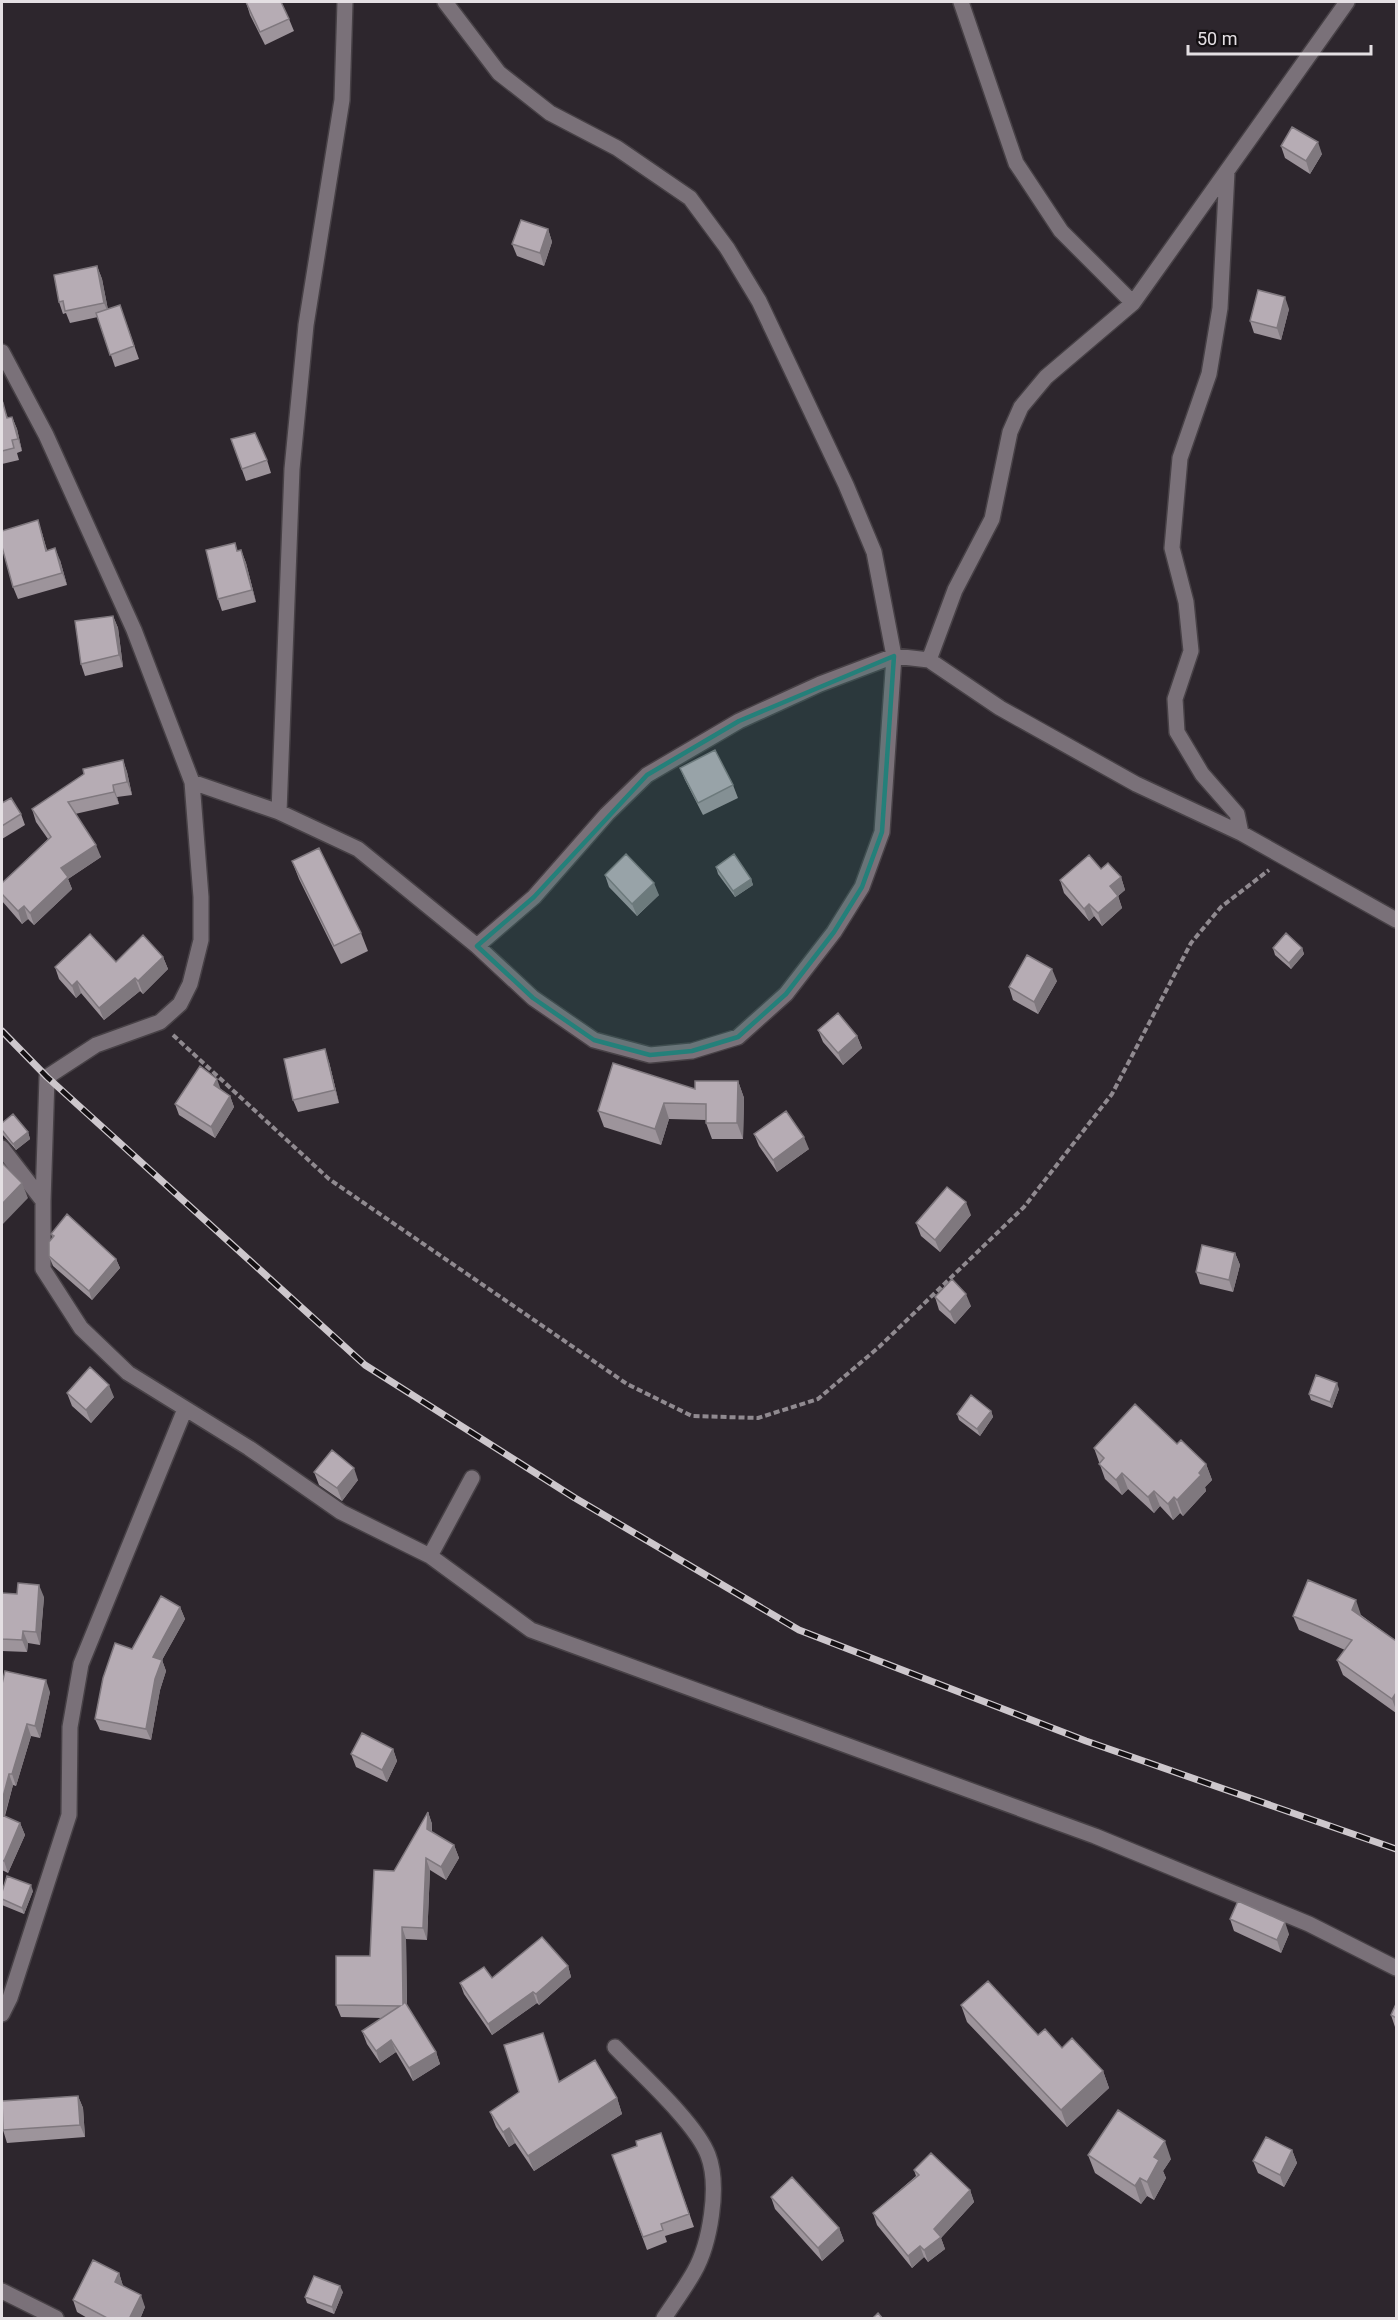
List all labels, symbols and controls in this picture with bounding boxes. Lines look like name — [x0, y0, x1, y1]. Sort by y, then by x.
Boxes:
scale bar — [1188, 18, 1371, 56]
text: 50 m — [1197, 28, 1237, 49]

